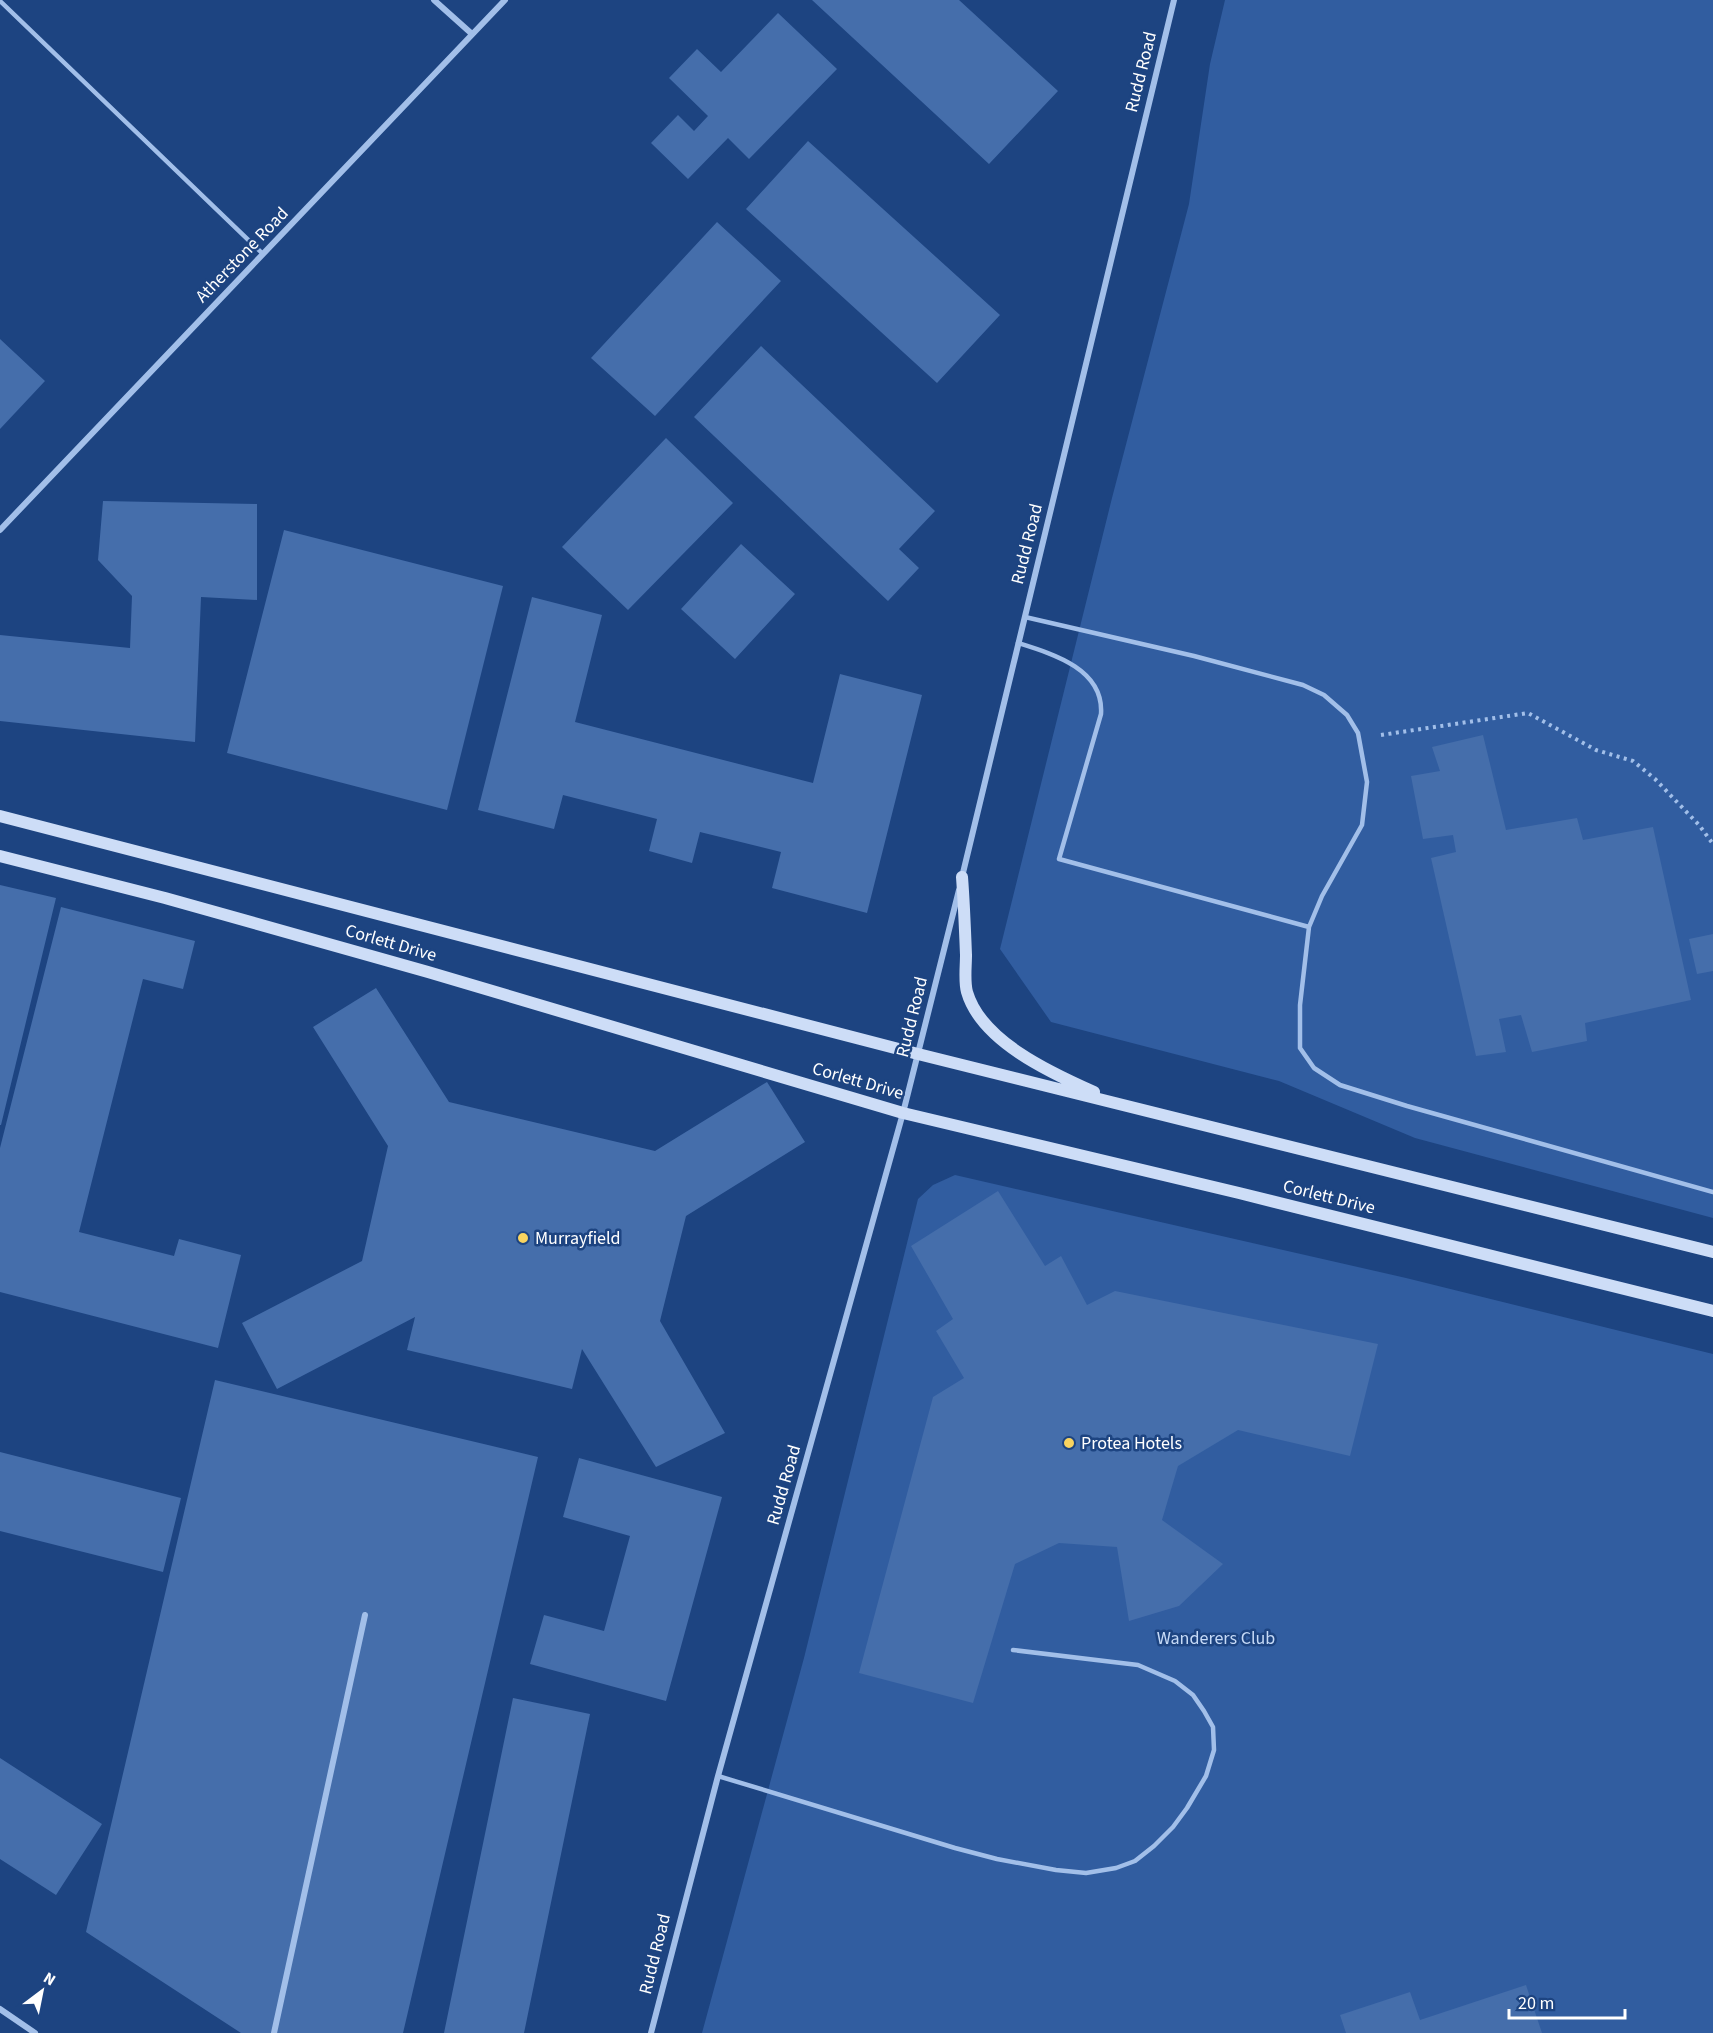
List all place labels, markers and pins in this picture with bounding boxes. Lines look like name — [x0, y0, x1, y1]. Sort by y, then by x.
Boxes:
place label: Murrayfield — [535, 1226, 621, 1251]
marker: Murrayfield — [516, 1231, 530, 1245]
place label: Protea Hotels — [1081, 1431, 1182, 1456]
marker: Protea Hotels — [1062, 1436, 1076, 1450]

